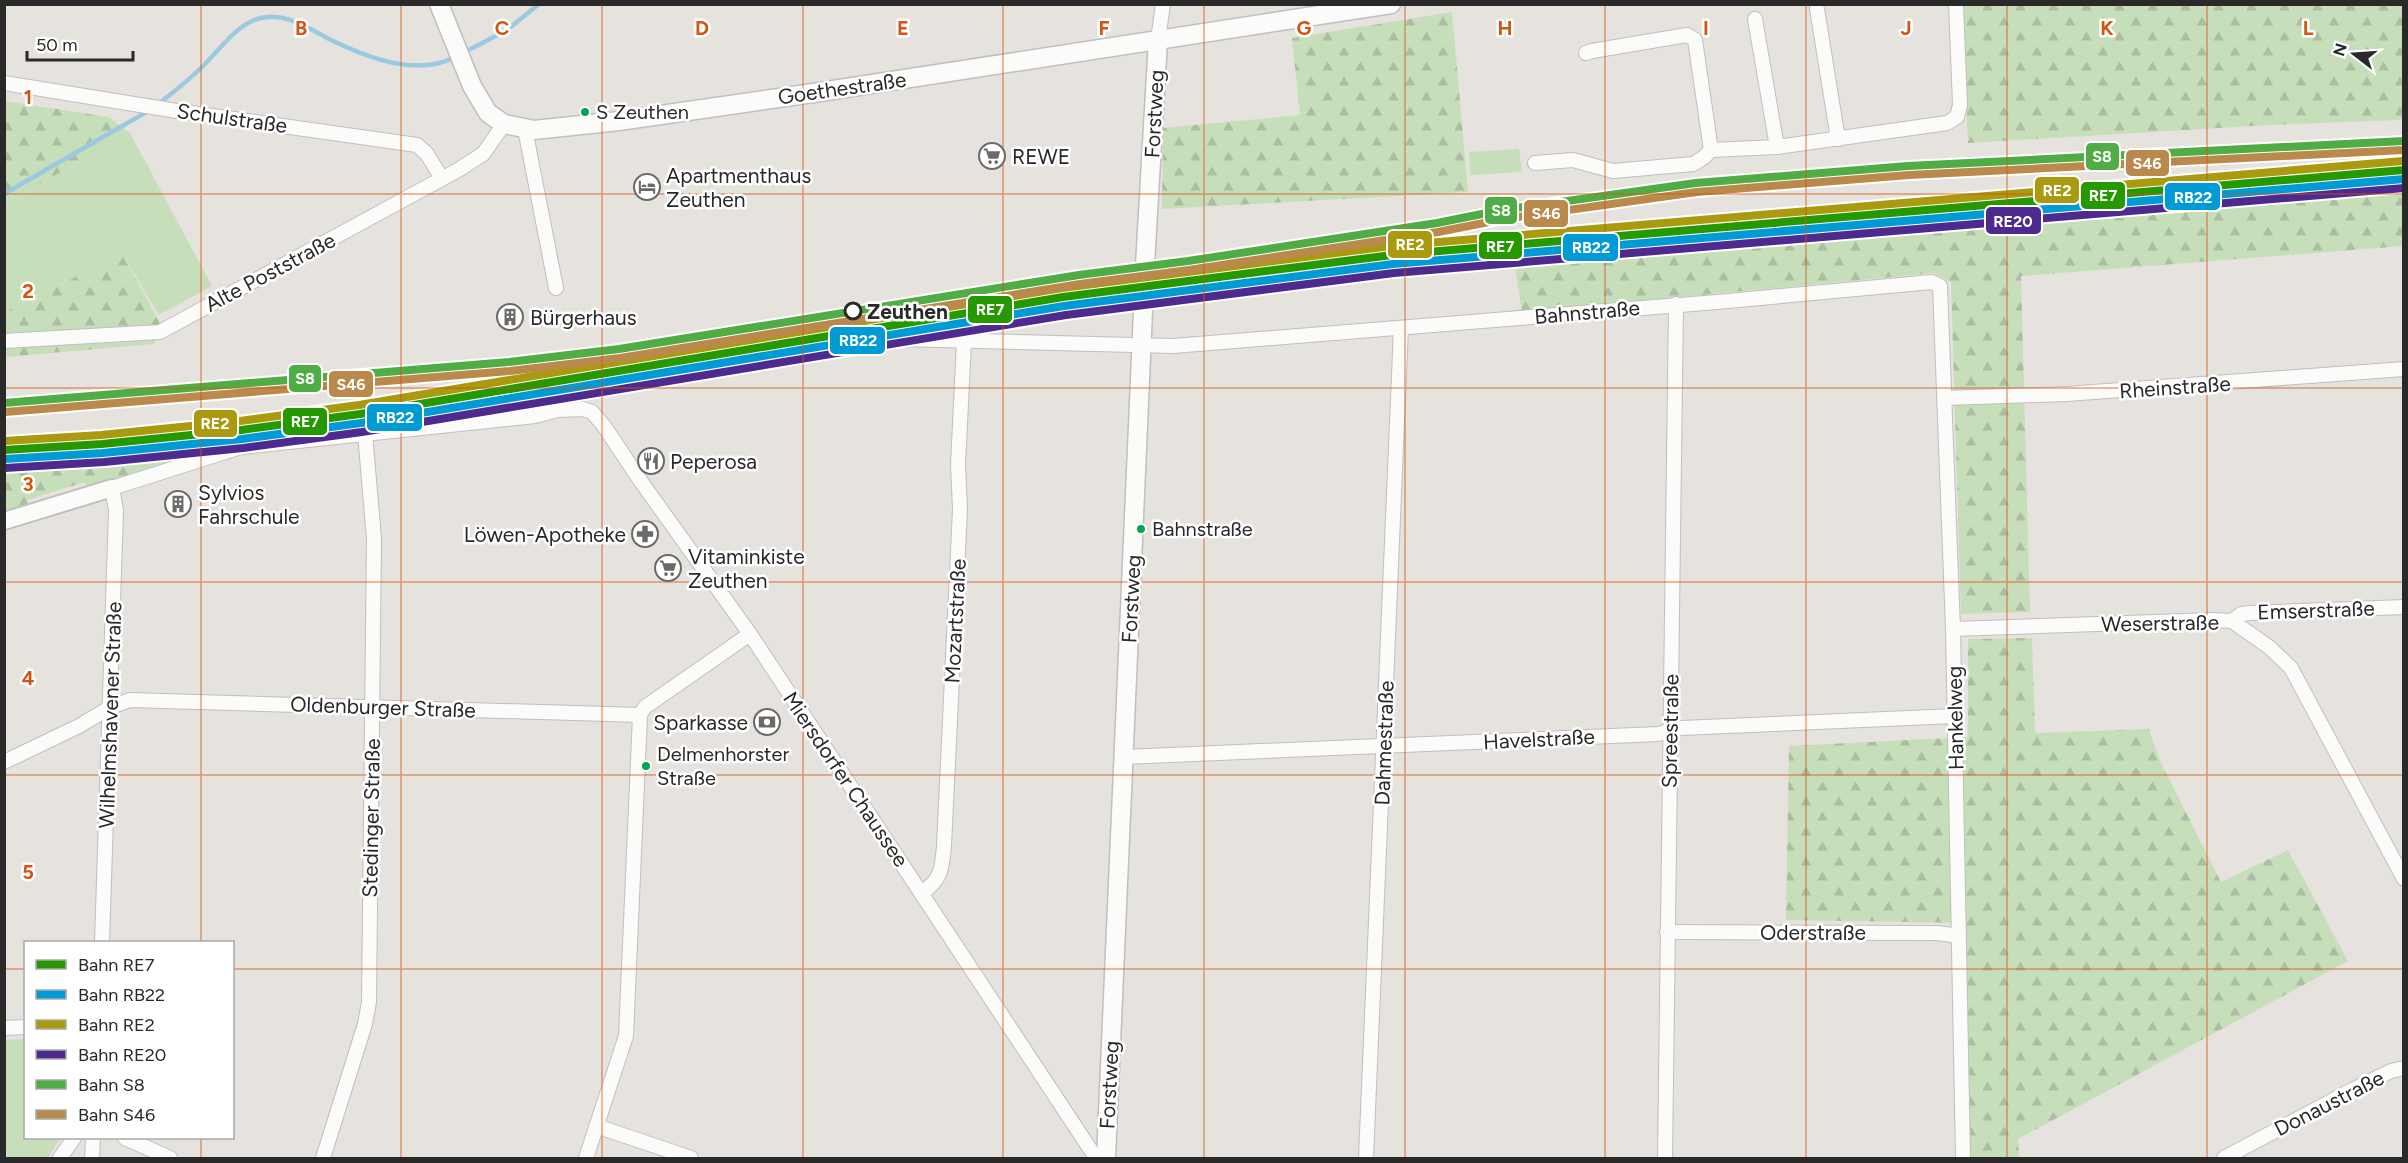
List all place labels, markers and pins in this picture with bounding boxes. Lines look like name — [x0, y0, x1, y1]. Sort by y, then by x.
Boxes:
place label: S Zeuthen — [596, 100, 689, 124]
marker: S Zeuthen — [579, 106, 591, 118]
supermarket icon: REWE — [977, 141, 1007, 171]
place label: REWE — [1012, 144, 1070, 169]
place label: Apartmenthaus Zeuthen — [666, 163, 811, 212]
hotel icon: Apartmenthaus Zeuthen — [632, 172, 662, 202]
place label: Zeuthen — [867, 299, 948, 324]
building icon: Bürgerhaus — [495, 302, 525, 332]
marker: Zeuthen — [844, 302, 862, 320]
place label: Bürgerhaus — [530, 305, 636, 330]
restaurant icon: Peperosa — [636, 446, 666, 476]
place label: Peperosa — [670, 449, 757, 474]
place label: Sylvios Fahrschule — [198, 480, 299, 529]
building icon: Sylvios Fahrschule — [163, 489, 193, 519]
place label: Bahnstraße — [1152, 517, 1253, 541]
pharmacy icon: Löwen-Apotheke — [630, 519, 660, 549]
place label: Löwen-Apotheke — [464, 522, 626, 547]
marker: Bahnstraße — [1135, 523, 1147, 535]
place label: Vitaminkiste Zeuthen — [688, 544, 805, 593]
supermarket icon: Vitaminkiste Zeuthen — [653, 553, 683, 583]
bank icon: Sparkasse — [752, 707, 782, 737]
place label: Sparkasse — [653, 710, 748, 735]
place label: Delmenhorster Straße — [657, 742, 789, 790]
marker: Delmenhorster Straße — [640, 760, 652, 772]

